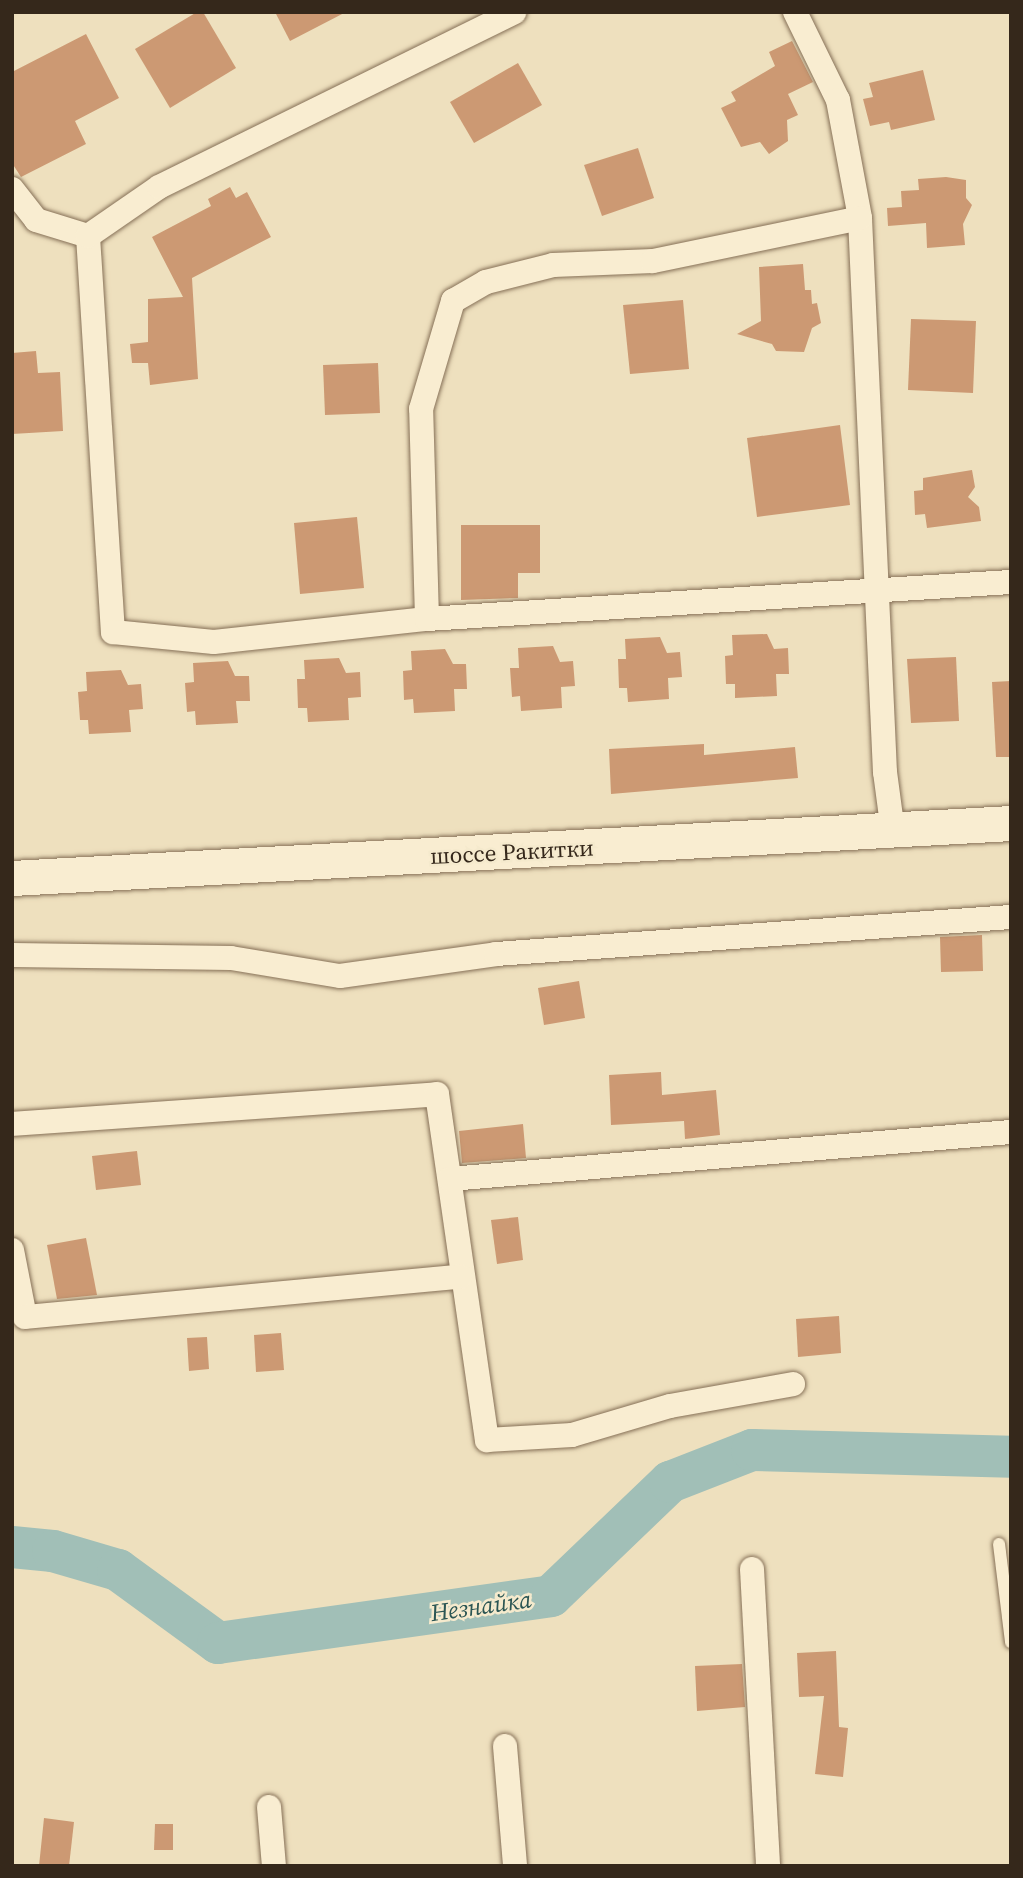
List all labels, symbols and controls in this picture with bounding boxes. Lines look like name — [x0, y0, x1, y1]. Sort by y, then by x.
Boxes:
street label: шоссе Ракитки — [429, 834, 595, 870]
water label: Незнайка — [429, 1585, 533, 1627]

